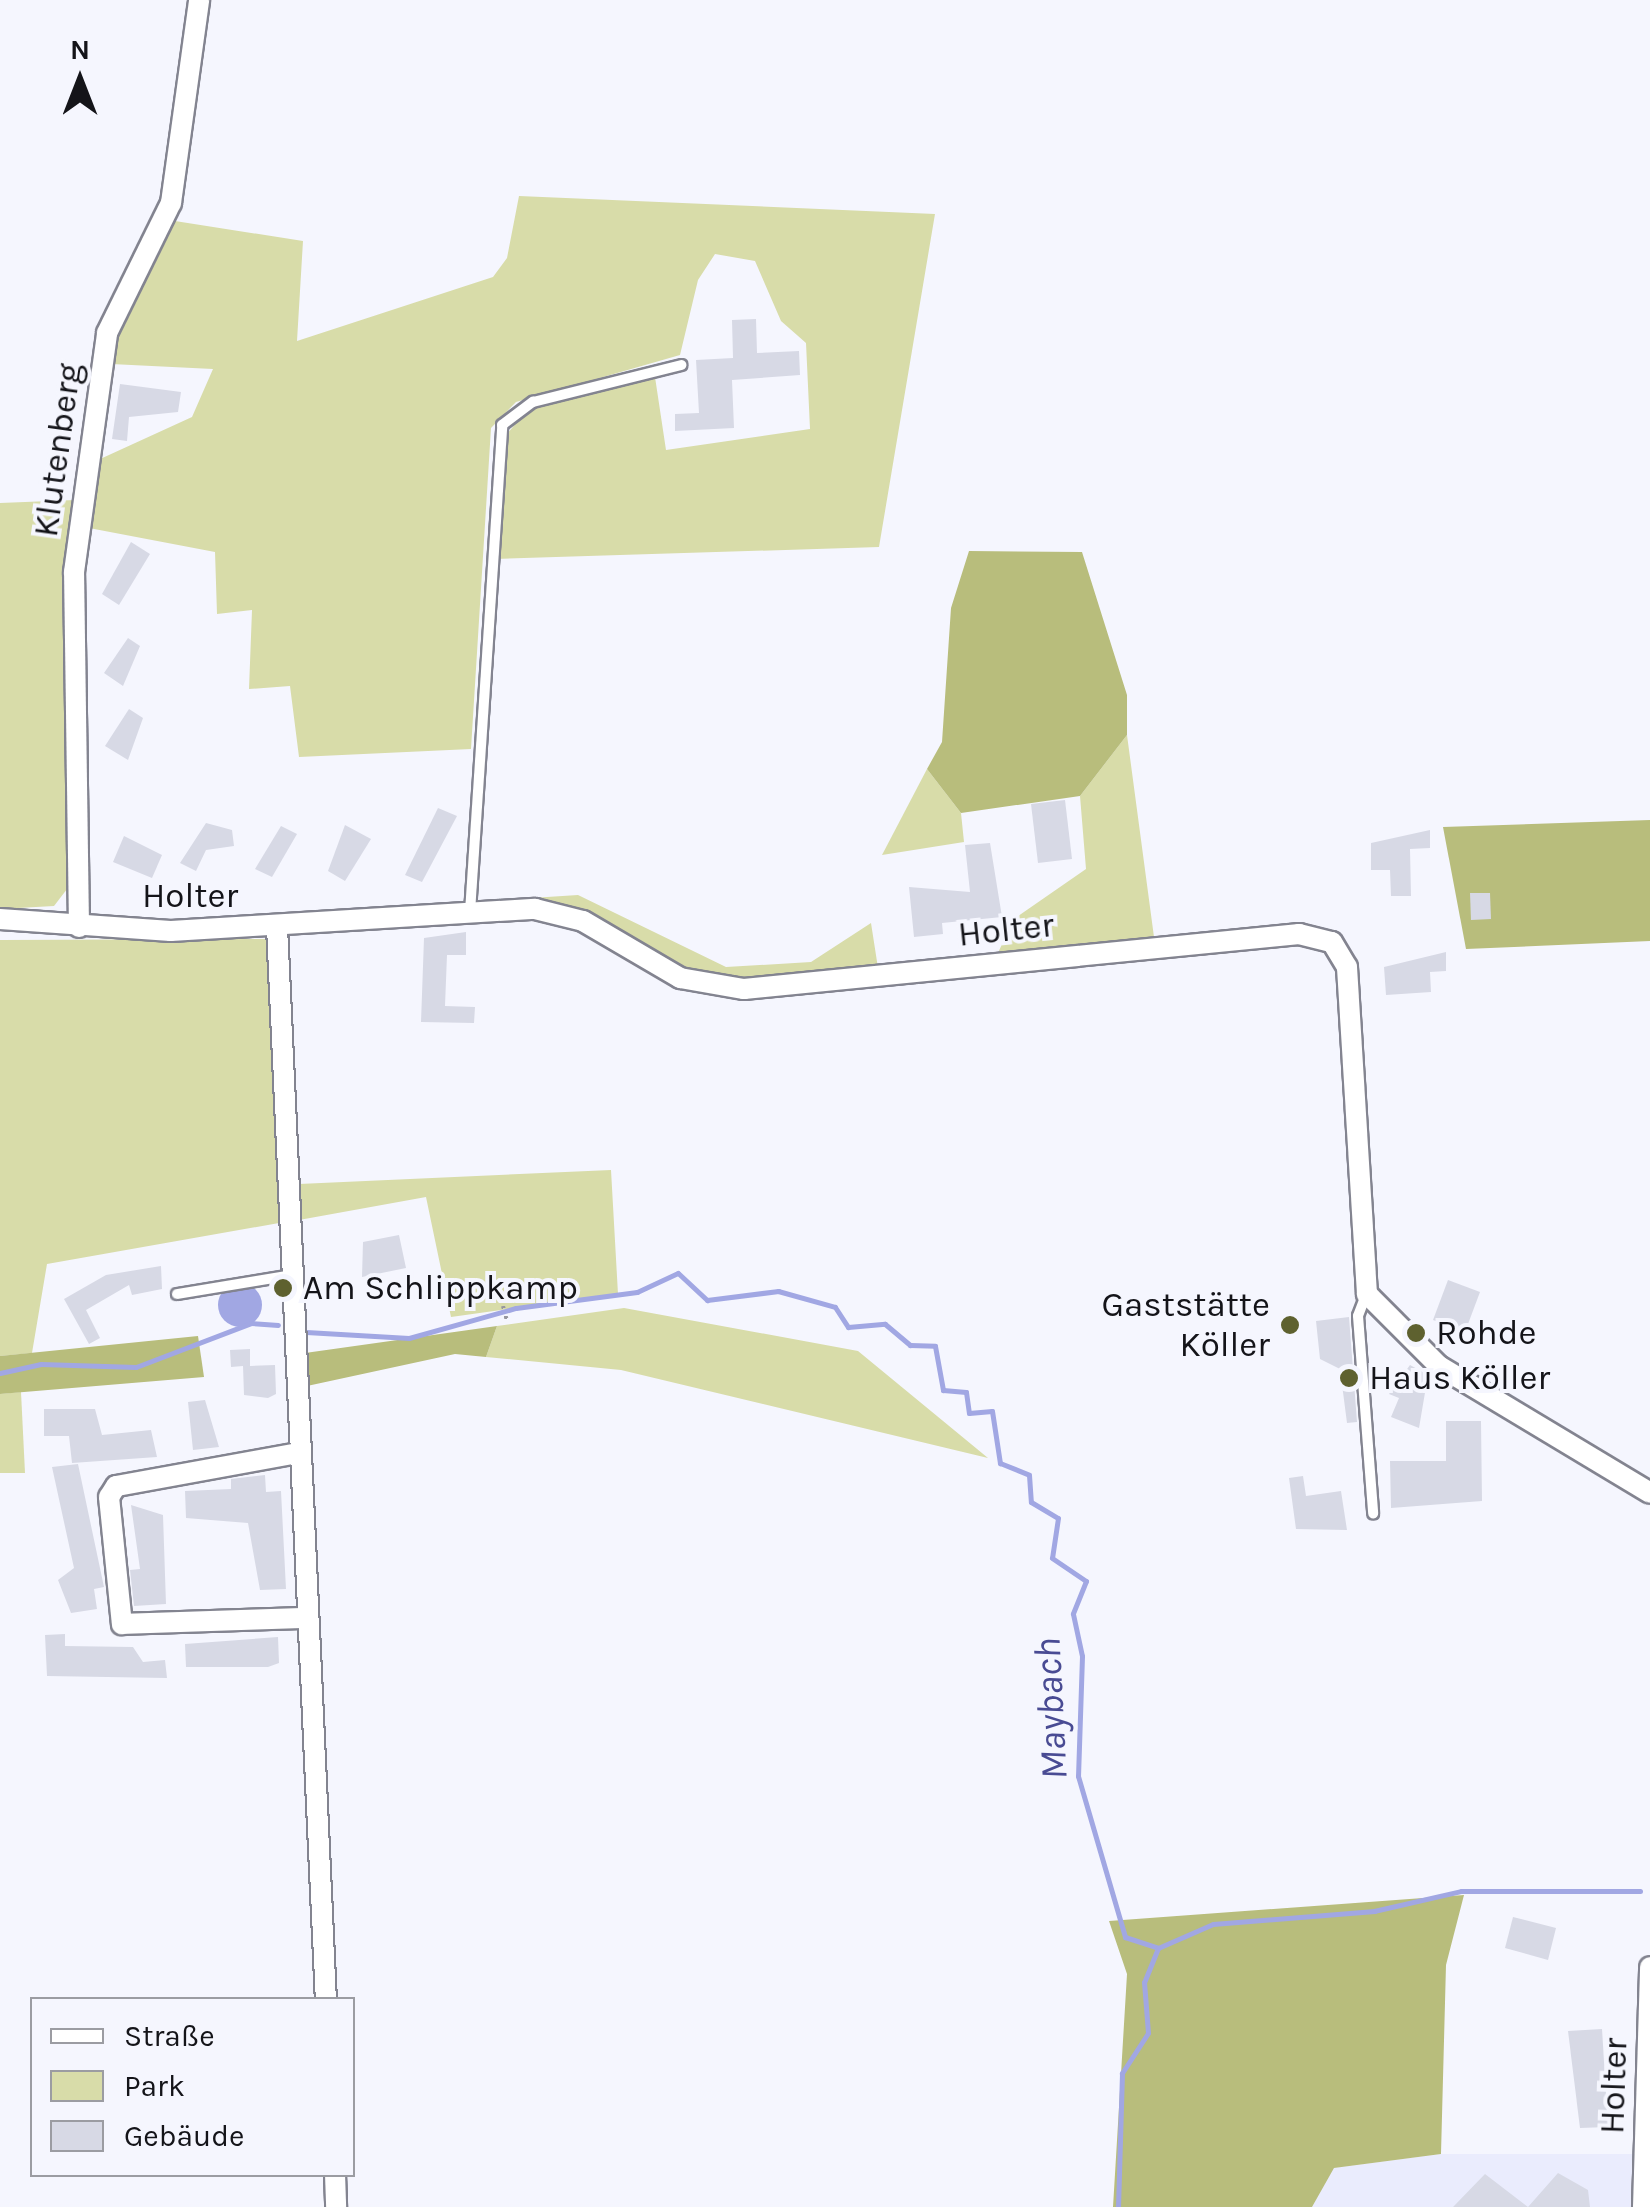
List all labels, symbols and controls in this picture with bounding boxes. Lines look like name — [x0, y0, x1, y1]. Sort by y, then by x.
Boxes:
north arrow — [30, 30, 130, 130]
text: N — [70, 33, 90, 66]
street label: Klutenberg — [25, 360, 91, 540]
street label: Holter — [142, 875, 238, 917]
street label: Holter — [956, 904, 1056, 956]
place label: Am Schlippkamp — [303, 1267, 578, 1309]
marker: Am Schlippkamp — [272, 1277, 294, 1299]
place label: Gaststätte Köller — [1102, 1284, 1270, 1366]
place label: Rohde — [1436, 1312, 1536, 1354]
marker: Gaststätte Köller — [1279, 1314, 1301, 1336]
marker: Rohde — [1405, 1322, 1427, 1344]
place label: Haus Köller — [1369, 1357, 1550, 1399]
marker: Haus Köller — [1338, 1367, 1360, 1389]
water label: Maybach — [1025, 1637, 1077, 1781]
legend — [30, 1997, 355, 2177]
text: Straße — [124, 2018, 215, 2054]
street label: Holter — [1591, 2037, 1637, 2135]
text: Park — [124, 2068, 185, 2104]
text: Gebäude — [124, 2118, 244, 2154]

